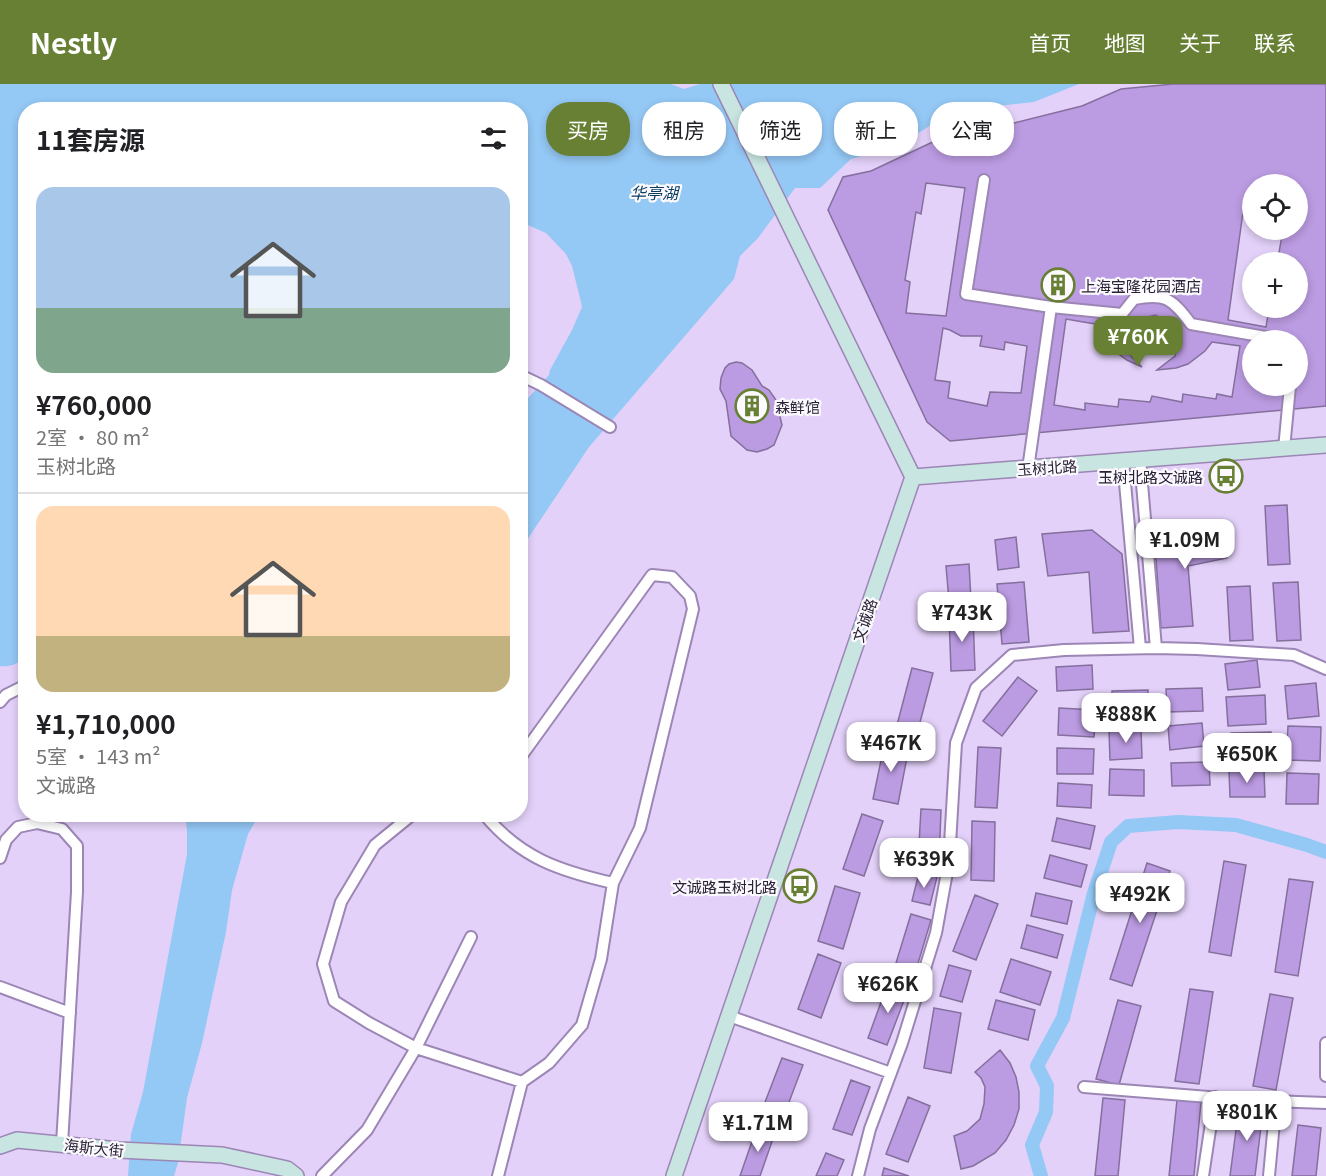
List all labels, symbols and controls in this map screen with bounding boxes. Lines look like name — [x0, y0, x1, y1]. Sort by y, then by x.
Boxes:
text: Nestly — [30, 22, 117, 62]
text: 首页 — [1029, 27, 1071, 57]
text: 地图 — [1104, 27, 1146, 57]
text: 关于 — [1179, 27, 1221, 57]
text: 联系 — [1254, 27, 1296, 57]
chip: 买房 — [546, 102, 630, 156]
chip: 租房 — [642, 102, 726, 156]
chip: 筛选 — [738, 102, 822, 156]
chip: 新上 — [834, 102, 918, 156]
chip: 公寓 — [930, 102, 1014, 156]
text: 11套房源 — [36, 120, 145, 157]
icon: filters — [477, 122, 510, 155]
map controls — [1242, 174, 1308, 396]
button: locate — [1242, 174, 1308, 240]
water label: 华亭湖 — [630, 180, 681, 204]
icon: home — [219, 226, 327, 334]
button: + — [1242, 252, 1308, 318]
building icon: 上海宝隆花园酒店 — [1040, 267, 1076, 303]
place label: 上海宝隆花园酒店 — [1081, 275, 1201, 296]
pin: ¥760K — [1096, 316, 1180, 367]
text: ¥760K — [1108, 321, 1168, 350]
button: − — [1242, 330, 1308, 396]
text: ¥760,000 — [36, 385, 152, 422]
building icon: 森鲜馆 — [734, 388, 770, 424]
place label: 森鲜馆 — [775, 396, 820, 417]
text: 2室 · 80 m² — [36, 422, 149, 451]
text: 玉树北路 — [36, 451, 116, 480]
street label: 玉树北路 — [1016, 454, 1078, 480]
bus stop icon: 玉树北路文诚路 — [1208, 458, 1244, 494]
place label: 玉树北路文诚路 — [1098, 466, 1203, 487]
pin: ¥1.09M — [1136, 519, 1234, 570]
text: ¥1.09M — [1150, 524, 1220, 553]
icon: home — [219, 545, 327, 653]
pin: ¥743K — [920, 592, 1004, 643]
street label: 文诚路 — [847, 595, 881, 645]
text: ¥743K — [932, 597, 992, 626]
pin: ¥888K — [1084, 693, 1168, 744]
text: ¥888K — [1096, 698, 1156, 727]
text: ¥1,710,000 — [36, 704, 176, 741]
pin: ¥467K — [849, 722, 933, 773]
text: ¥467K — [861, 727, 921, 756]
pin: ¥650K — [1205, 733, 1289, 784]
text: ¥650K — [1217, 738, 1277, 767]
text: 5室 · 143 m² — [36, 741, 161, 770]
text: 文诚路 — [36, 770, 96, 799]
pin: ¥639K — [882, 838, 966, 889]
text: ¥639K — [894, 843, 954, 872]
bus stop icon: 文诚路玉树北路 — [782, 868, 818, 904]
pin: ¥492K — [1098, 873, 1182, 924]
place label: 文诚路玉树北路 — [672, 876, 777, 897]
text: ¥492K — [1110, 878, 1170, 907]
pin: ¥626K — [846, 963, 930, 1014]
text: ¥626K — [858, 968, 918, 997]
pin: ¥801K — [1205, 1091, 1289, 1142]
text: ¥801K — [1217, 1096, 1277, 1125]
pin: ¥1.71M — [709, 1102, 807, 1153]
text: ¥1.71M — [723, 1107, 793, 1136]
street label: 海斯大街 — [63, 1133, 125, 1161]

